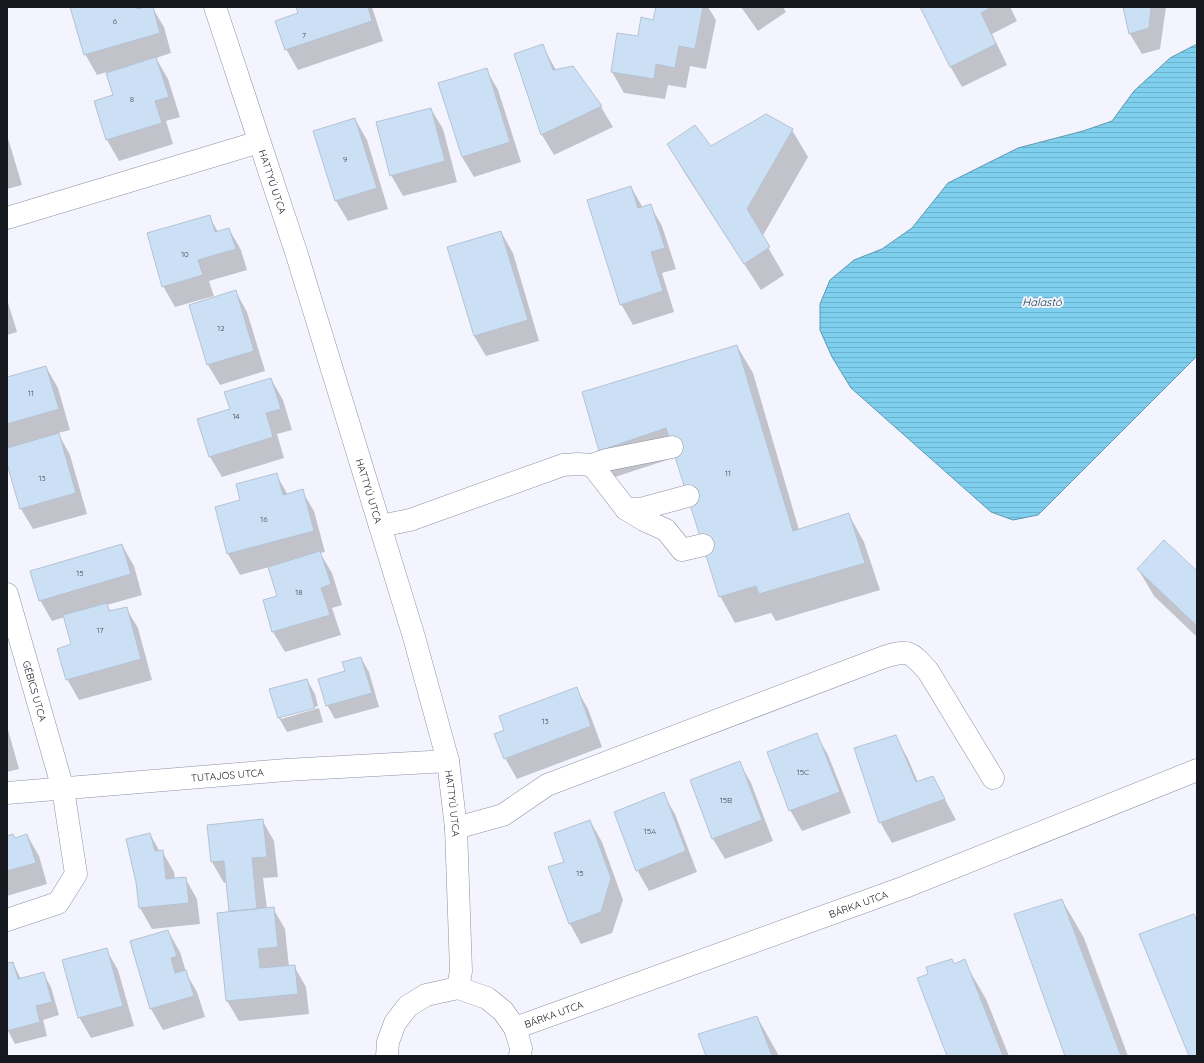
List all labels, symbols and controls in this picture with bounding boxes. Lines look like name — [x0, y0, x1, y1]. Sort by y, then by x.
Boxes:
house number: 6 — [113, 16, 118, 26]
house number: 7 — [302, 30, 306, 40]
house number: 8 — [130, 94, 134, 104]
street label: HATTYÚ UTCA — [256, 148, 290, 216]
house number: 9 — [343, 154, 348, 164]
house number: 10 — [181, 249, 189, 259]
water label: Halastó — [1022, 295, 1063, 309]
house number: 12 — [217, 323, 225, 333]
house number: 11 — [28, 388, 34, 398]
house number: 14 — [232, 411, 240, 421]
street label: HATTYÚ UTCA — [353, 457, 385, 525]
house number: 11 — [725, 468, 731, 478]
house number: 13 — [38, 473, 46, 483]
house number: 16 — [260, 514, 268, 524]
house number: 15 — [76, 568, 84, 578]
house number: 18 — [295, 587, 303, 597]
house number: 17 — [96, 625, 104, 635]
street label: GÉBICS UTCA — [20, 659, 50, 723]
house number: 13 — [541, 716, 549, 726]
street label: TUTAJOS UTCA — [190, 765, 265, 784]
house number: 15C — [797, 767, 809, 777]
street label: HATTYÚ UTCA — [443, 769, 463, 837]
house number: 15B — [720, 795, 732, 805]
house number: 15A — [644, 826, 656, 836]
house number: 15 — [576, 868, 584, 878]
street label: BÁRKA UTCA — [827, 887, 890, 920]
street label: BÁRKA UTCA — [522, 997, 585, 1031]

